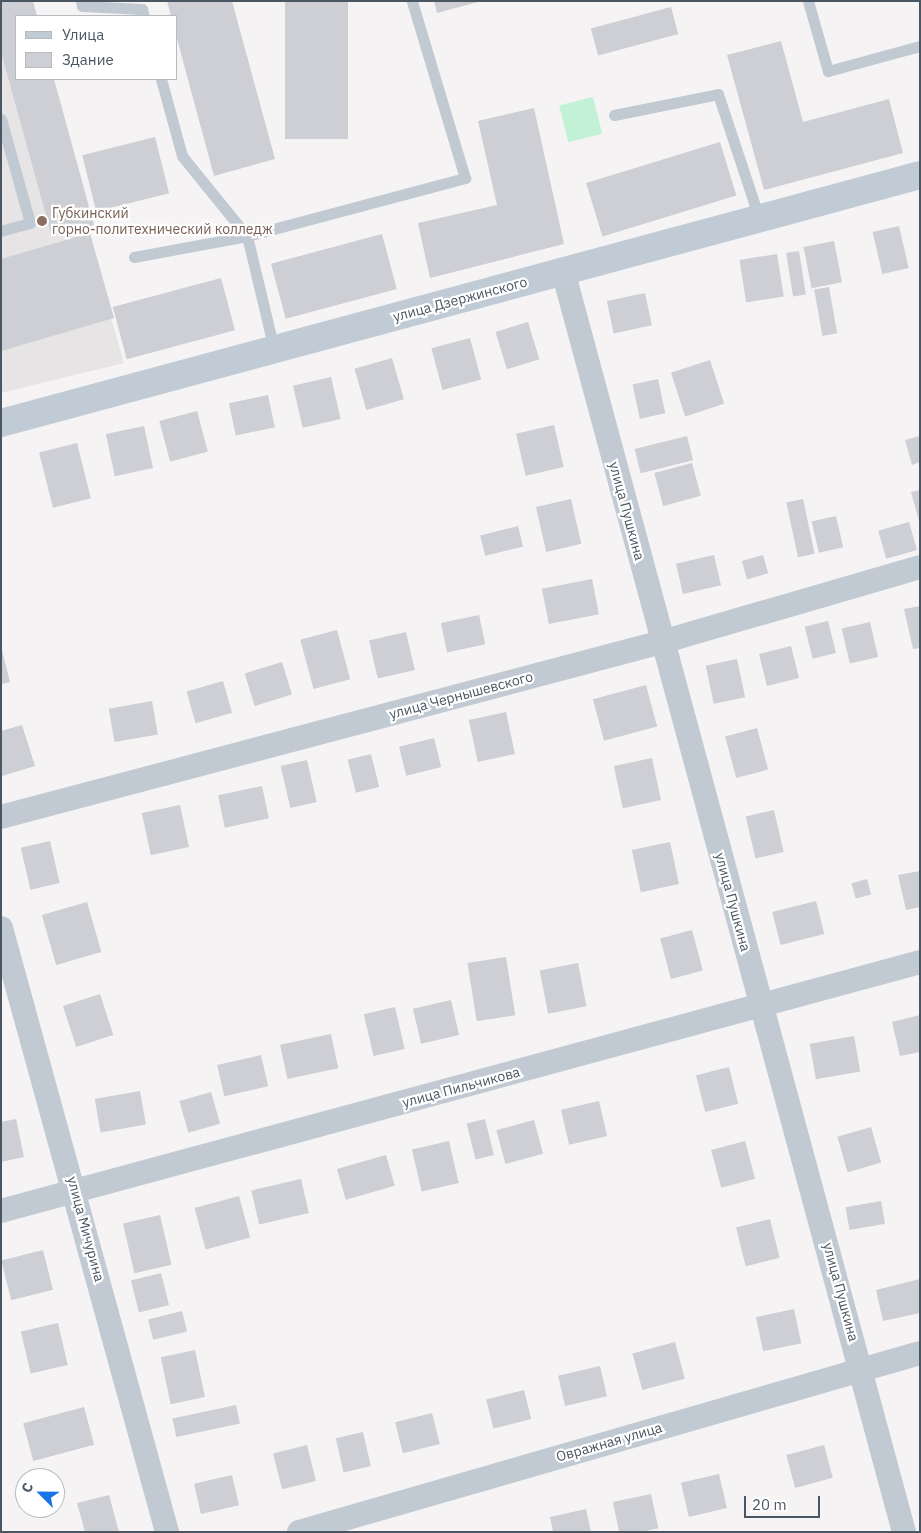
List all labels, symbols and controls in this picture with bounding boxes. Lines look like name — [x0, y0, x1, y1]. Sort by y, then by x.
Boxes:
legend — [15, 15, 178, 80]
text: Улица — [62, 25, 104, 44]
text: Здание — [62, 50, 114, 69]
place label: Губкинский горно-политехнический колледж — [52, 205, 273, 238]
marker: Губкинский горно-политехнический колледж — [36, 215, 48, 227]
street label: улица Дзержинского — [391, 273, 529, 325]
street label: улица Пушкина — [606, 460, 648, 562]
street label: улица Чернышевского — [387, 668, 535, 722]
street label: улица Пушкина — [712, 851, 754, 953]
street label: улица Пильчикова — [400, 1063, 522, 1111]
street label: улица Мичурина — [64, 1175, 108, 1283]
street label: улица Пушкина — [820, 1241, 862, 1343]
street label: Овражная улица — [554, 1419, 664, 1465]
north arrow — [15, 1468, 65, 1518]
text: С — [17, 1480, 37, 1495]
scale bar — [746, 1486, 822, 1518]
text: 20 m — [752, 1495, 787, 1514]

